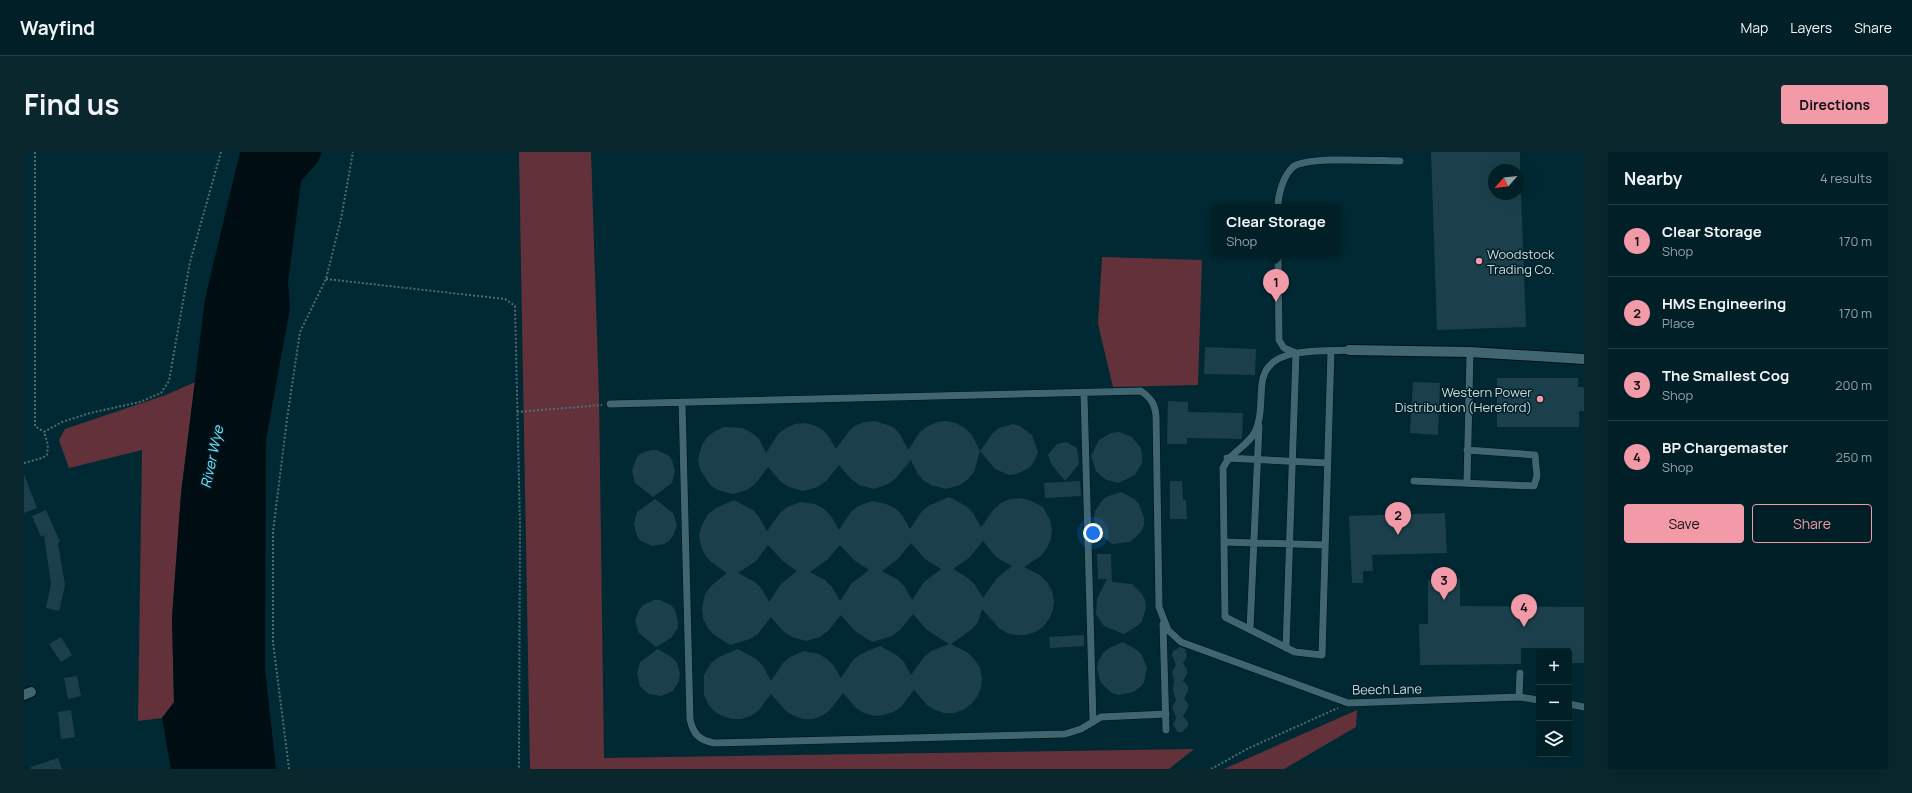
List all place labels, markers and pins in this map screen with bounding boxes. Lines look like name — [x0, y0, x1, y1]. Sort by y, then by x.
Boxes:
place label: Woodstock Trading Co. — [1487, 245, 1555, 278]
marker: Woodstock Trading Co. — [1474, 256, 1484, 266]
pin: 1 — [1263, 269, 1289, 302]
place label: Western Power Distribution (Hereford) — [1395, 383, 1532, 416]
marker: Western Power Distribution (Hereford) — [1535, 394, 1545, 404]
pin: 2 — [1385, 502, 1411, 535]
pin: 3 — [1431, 567, 1457, 600]
pin: 4 — [1511, 594, 1537, 627]

